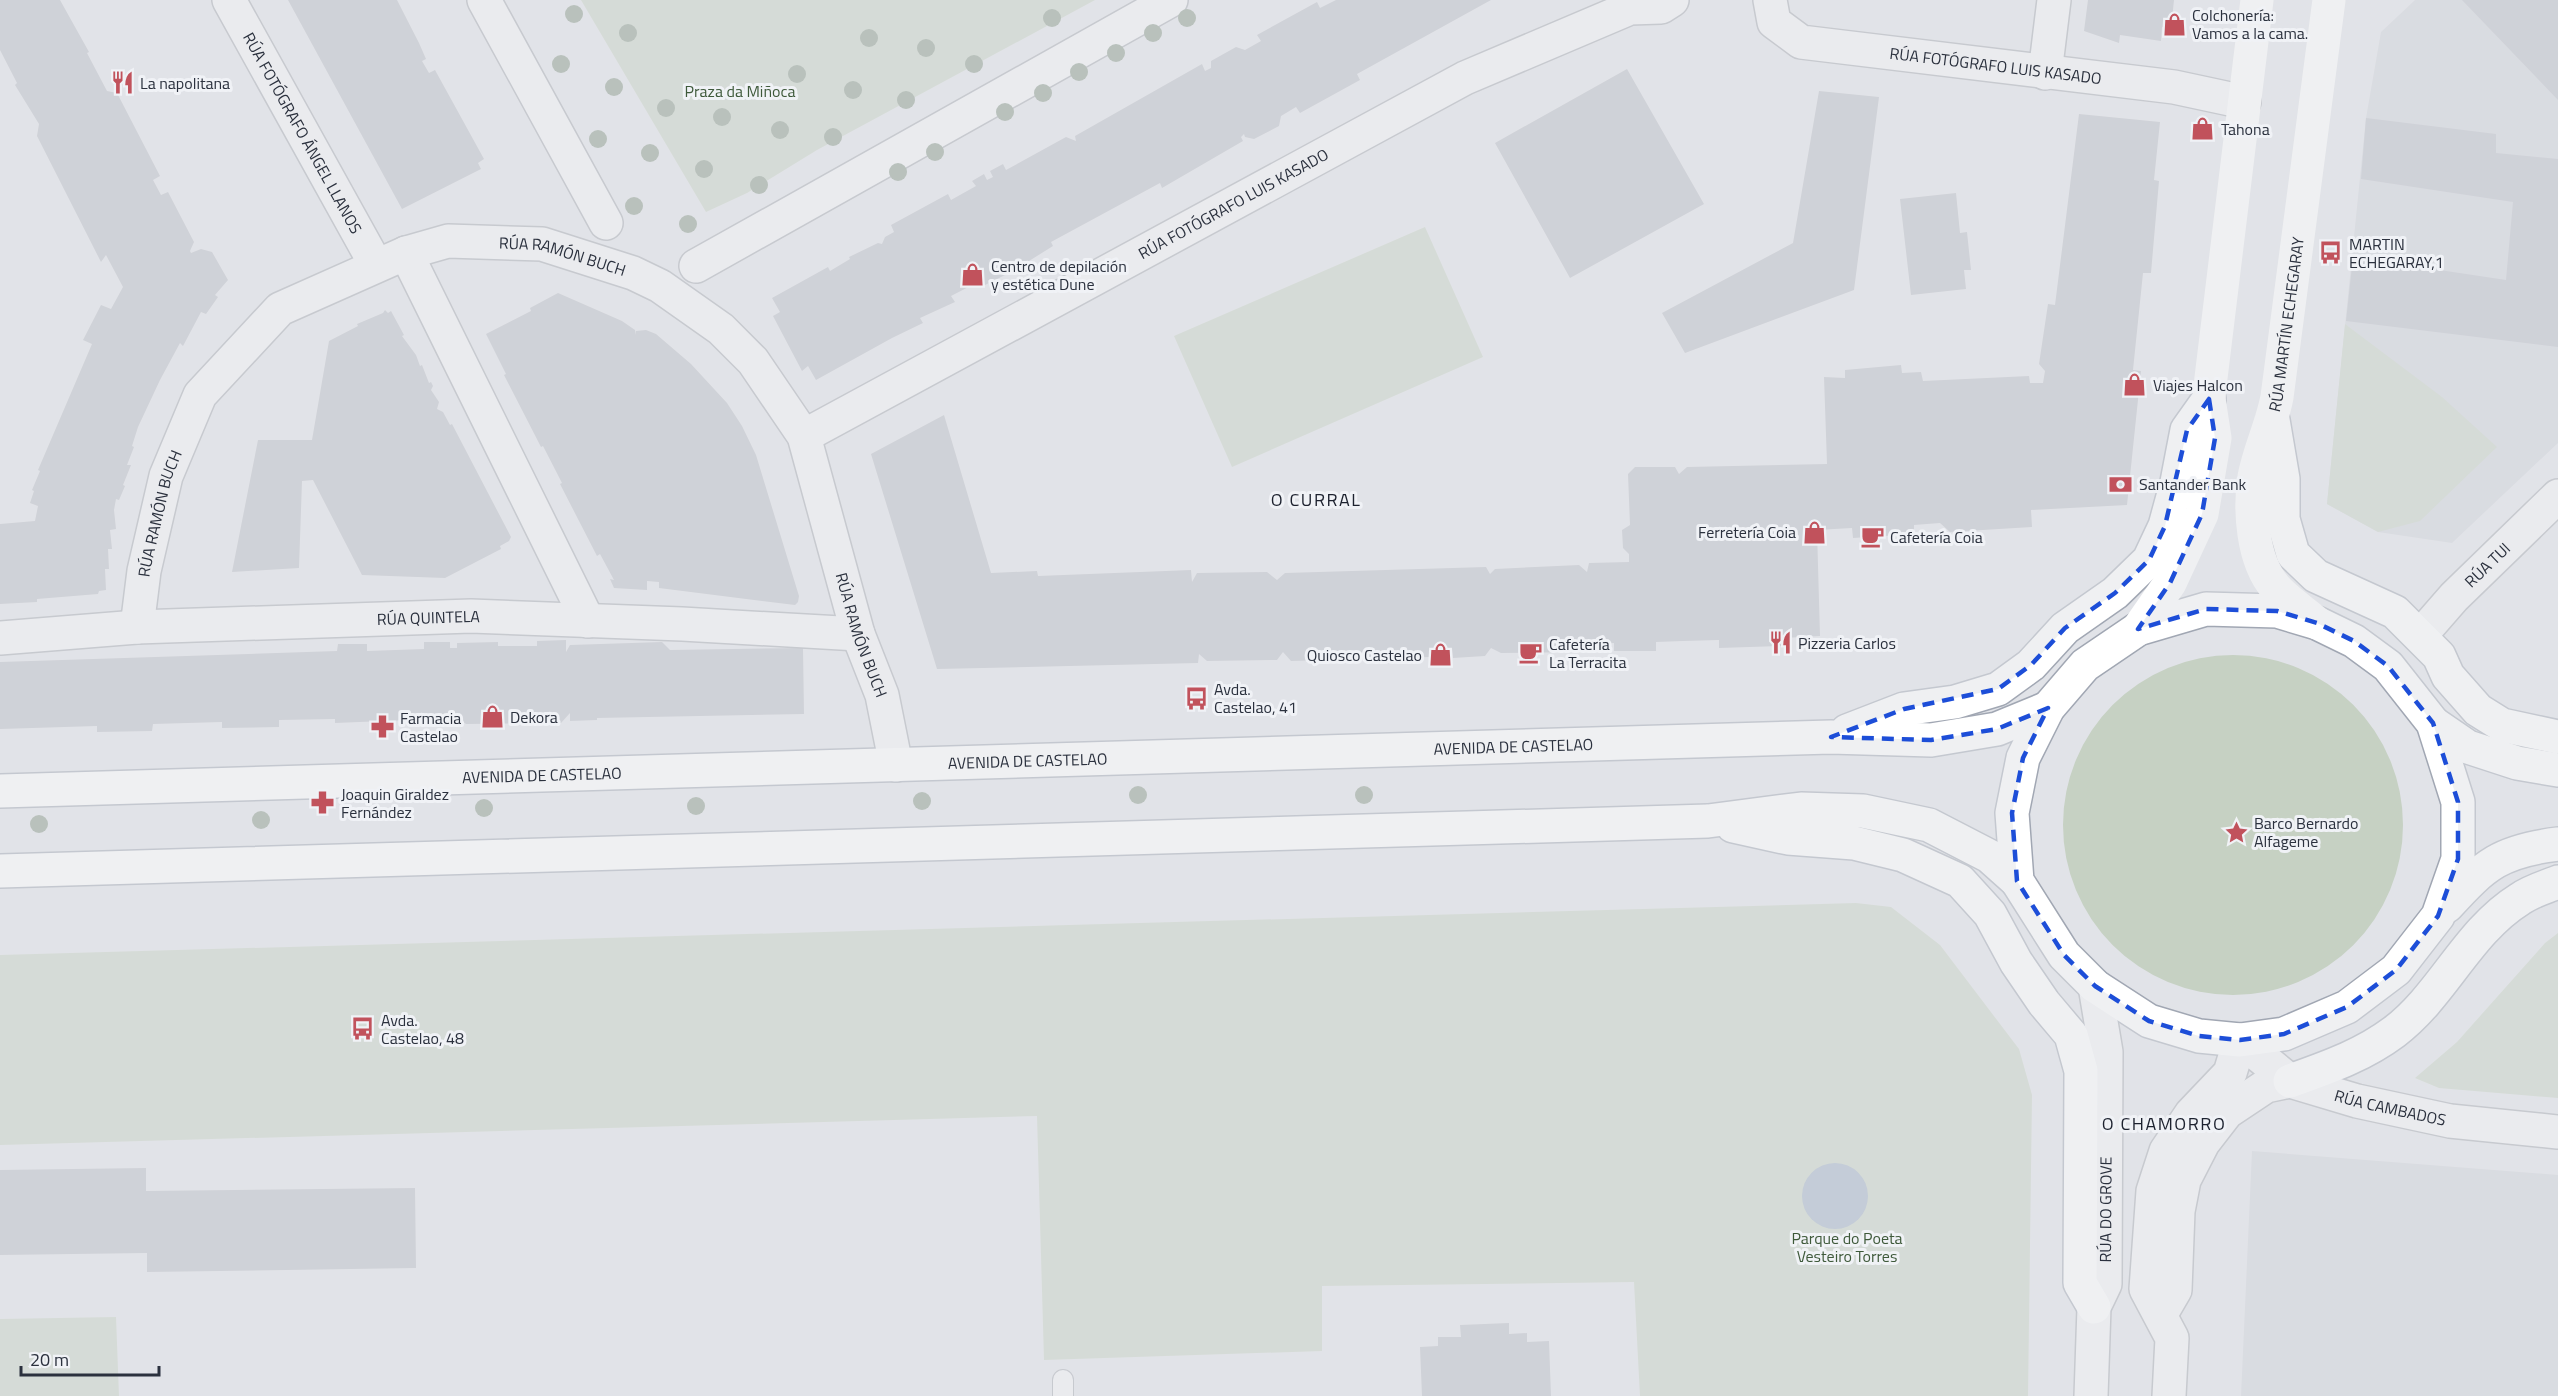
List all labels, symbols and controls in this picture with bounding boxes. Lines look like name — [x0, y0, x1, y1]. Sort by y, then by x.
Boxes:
place label: Colchonería: Vamos a la cama. — [2192, 3, 2308, 45]
shop icon: Colchonería: Vamos a la cama. — [2161, 11, 2187, 37]
street label: RÚA FOTÓGRAFO ÁNGEL LLANOS — [237, 28, 368, 238]
street label: RÚA FOTÓGRAFO LUIS KASADO — [1888, 41, 2103, 90]
restaurant icon: La napolitana — [109, 70, 135, 96]
place label: La napolitana — [140, 71, 230, 95]
park label: Praza da Miñoca — [685, 79, 795, 103]
shop icon: Tahona — [2190, 116, 2216, 142]
place label: Tahona — [2221, 117, 2270, 141]
street label: RÚA FOTÓGRAFO LUIS KASADO — [1134, 142, 1333, 265]
street label: RÚA RAMÓN BUCH — [499, 231, 629, 282]
place label: MARTIN ECHEGARAY,1 — [2349, 232, 2444, 274]
street label: RÚA MARTÍN ECHEGARAY — [2262, 235, 2310, 414]
bus stop icon: MARTIN ECHEGARAY,1 — [2318, 240, 2344, 266]
place label: Centro de depilación y estética Dune — [991, 254, 1127, 296]
shop icon: Centro de depilación y estética Dune — [960, 262, 986, 288]
shop icon: Viajes Halcon — [2122, 372, 2148, 398]
place label: Viajes Halcon — [2153, 373, 2243, 397]
street label: RÚA RAMÓN BUCH — [131, 446, 188, 578]
bank icon: Santander Bank — [2108, 471, 2134, 497]
place label: Santander Bank — [2139, 472, 2247, 496]
district label: O CURRAL — [1271, 486, 1361, 513]
shop icon: Ferretería Coia — [1801, 519, 1827, 545]
place label: Ferretería Coia — [1698, 520, 1796, 544]
cafe icon: Cafetería Coia — [1859, 524, 1885, 550]
place label: Cafetería Coia — [1890, 525, 1983, 549]
street label: RÚA TUI — [2459, 537, 2516, 593]
street label: RÚA RAMÓN BUCH — [830, 570, 894, 701]
street label: RÚA QUINTELA — [376, 604, 481, 631]
restaurant icon: Pizzeria Carlos — [1767, 630, 1793, 656]
place label: Pizzeria Carlos — [1798, 631, 1896, 655]
place label: Cafetería La Terracita — [1549, 632, 1626, 674]
cafe icon: Cafetería La Terracita — [1518, 640, 1544, 666]
shop icon: Quiosco Castelao — [1427, 642, 1453, 668]
place label: Quiosco Castelao — [1307, 643, 1422, 667]
place label: Avda. Castelao, 41 — [1214, 677, 1297, 719]
bus stop icon: Avda. Castelao, 41 — [1183, 685, 1209, 711]
shop icon: Dekora — [479, 704, 505, 730]
place label: Dekora — [510, 705, 558, 729]
place label: Farmacia Castelao — [400, 706, 461, 748]
pharmacy icon: Farmacia Castelao — [369, 714, 395, 740]
street label: AVENIDA DE CASTELAO — [1433, 732, 1593, 761]
street label: AVENIDA DE CASTELAO — [947, 746, 1108, 775]
street label: AVENIDA DE CASTELAO — [462, 761, 622, 789]
place label: Joaquin Giraldez Fernández — [341, 782, 449, 824]
pharmacy icon: Joaquin Giraldez Fernández — [310, 790, 336, 816]
place label: Barco Bernardo Alfageme — [2254, 811, 2358, 853]
place icon: Barco Bernardo Alfageme — [2223, 819, 2249, 845]
place label: Avda. Castelao, 48 — [381, 1008, 464, 1050]
bus stop icon: Avda. Castelao, 48 — [350, 1016, 376, 1042]
street label: RÚA CAMBADOS — [2332, 1083, 2448, 1132]
district label: O CHAMORRO — [2102, 1110, 2226, 1137]
street label: RÚA DO GROVE — [2093, 1156, 2118, 1263]
park label: Parque do Poeta Vesteiro Torres — [1791, 1226, 1903, 1268]
scale bar — [21, 1339, 159, 1377]
text: 20 m — [30, 1346, 69, 1373]

